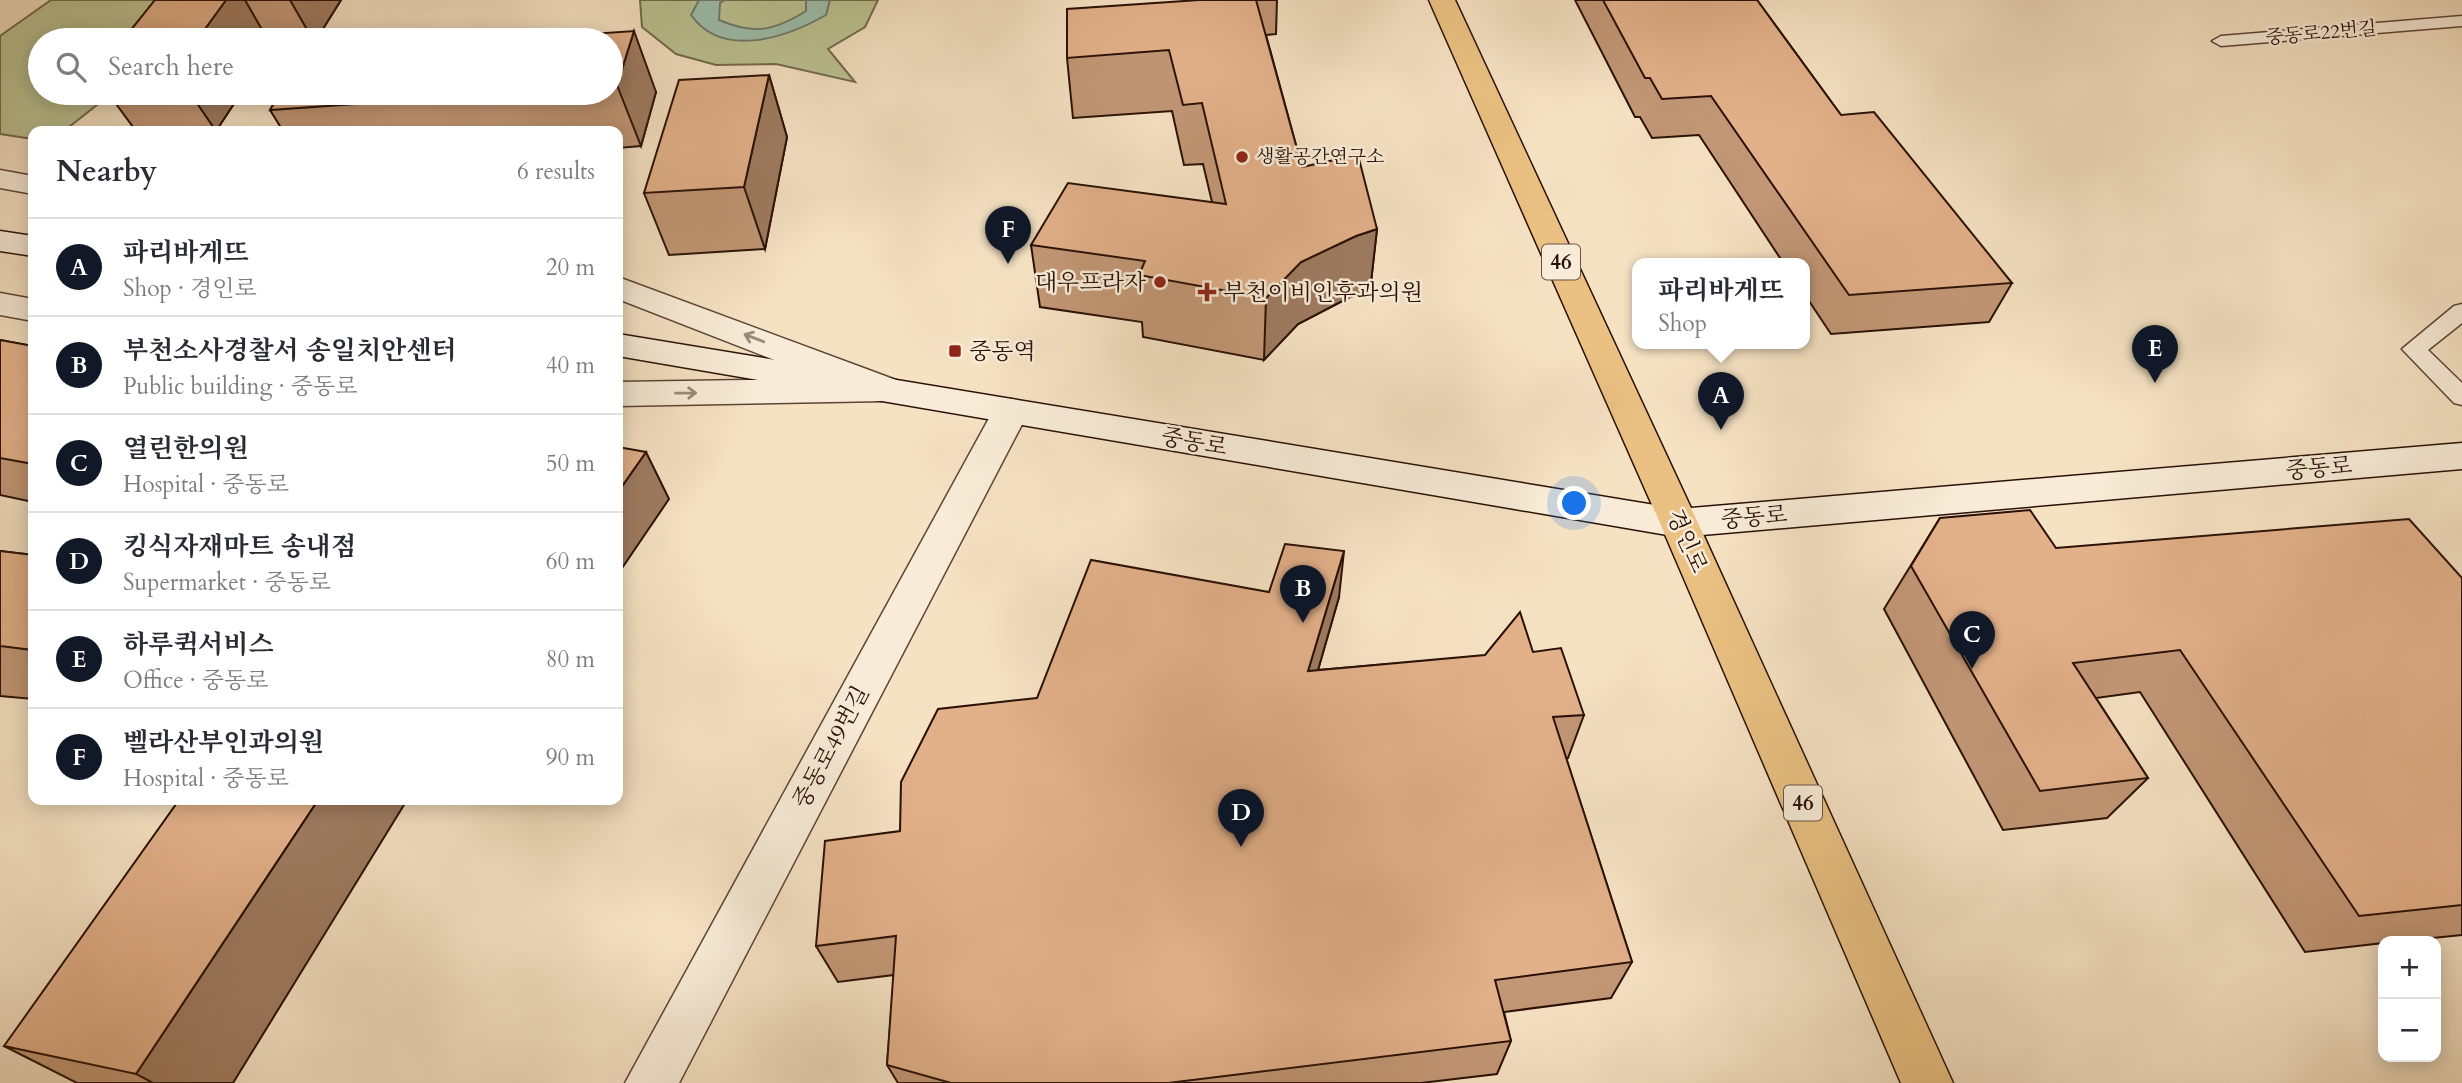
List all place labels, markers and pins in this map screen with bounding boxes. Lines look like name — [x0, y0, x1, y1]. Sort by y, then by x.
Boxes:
place label: 생활공간연구소 — [1256, 144, 1384, 170]
marker: 생활공간연구소 — [1234, 149, 1250, 165]
pin: F — [985, 206, 1031, 264]
place label: 대우프라자 — [1035, 267, 1147, 298]
marker: 대우프라자 — [1152, 274, 1168, 290]
place label: 부천이비인후과의원 — [1223, 277, 1423, 308]
marker: 부천이비인후과의원 — [1197, 282, 1217, 302]
pin: E — [2132, 325, 2178, 383]
place label: 중동역 — [969, 336, 1036, 367]
marker: 중동역 — [947, 343, 963, 359]
pin: A — [1698, 372, 1744, 430]
pin: B — [1280, 565, 1326, 623]
pin: C — [1949, 611, 1995, 669]
pin: D — [1218, 789, 1264, 847]

